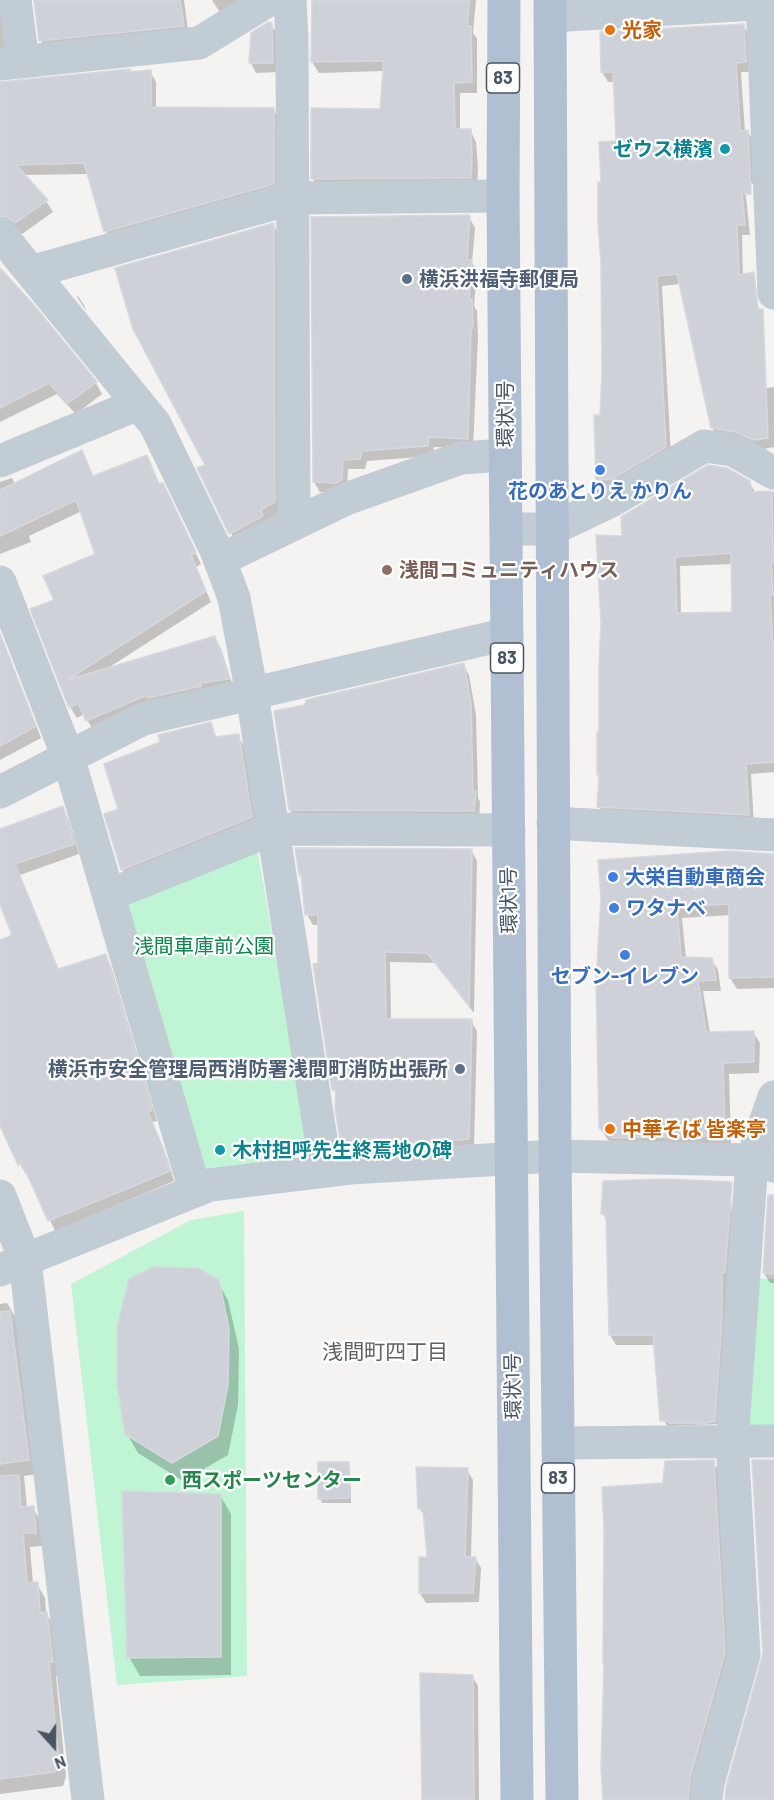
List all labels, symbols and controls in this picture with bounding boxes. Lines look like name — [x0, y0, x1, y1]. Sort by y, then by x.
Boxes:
place label: 光家 — [622, 18, 662, 42]
marker: 光家 — [603, 23, 617, 37]
road number: 83 — [486, 63, 520, 93]
place label: ゼウス横濱 — [613, 137, 713, 161]
marker: ゼウス横濱 — [718, 142, 732, 156]
place label: 横浜洪福寺郵便局 — [419, 267, 579, 291]
marker: 横浜洪福寺郵便局 — [400, 272, 414, 286]
street label: 環状1号 — [493, 381, 517, 447]
marker: 花のあとりえ かりん — [593, 463, 607, 477]
place label: 花のあとりえ かりん — [508, 479, 692, 503]
place label: 浅間コミュニティハウス — [399, 558, 619, 582]
marker: 浅間コミュニティハウス — [380, 563, 394, 577]
road number: 83 — [490, 643, 524, 673]
place label: 大栄自動車商会 — [625, 865, 765, 889]
street label: 環状1号 — [496, 866, 522, 934]
marker: 大栄自動車商会 — [606, 870, 620, 884]
place label: ワタナベ — [626, 896, 706, 920]
marker: ワタナベ — [607, 901, 621, 915]
park label: 浅間車庫前公園 — [134, 934, 274, 958]
marker: セブン-イレブン — [618, 948, 632, 962]
place label: セブン-イレブン — [551, 964, 699, 988]
place label: 横浜市安全管理局西消防署浅間町消防出張所 — [48, 1057, 448, 1081]
marker: 横浜市安全管理局西消防署浅間町消防出張所 — [453, 1062, 467, 1076]
place label: 中華そば 皆楽亭 — [622, 1117, 766, 1141]
marker: 中華そば 皆楽亭 — [603, 1122, 617, 1136]
place label: 木村担呼先生終焉地の碑 — [232, 1138, 452, 1162]
marker: 木村担呼先生終焉地の碑 — [213, 1143, 227, 1157]
district label: 浅間町四丁目 — [322, 1339, 448, 1365]
street label: 環状1号 — [500, 1352, 526, 1420]
road number: 83 — [542, 1463, 574, 1493]
place label: 西スポーツセンター — [182, 1468, 362, 1492]
marker: 西スポーツセンター — [163, 1473, 177, 1487]
north arrow — [24, 1716, 84, 1776]
text: N — [52, 1752, 69, 1774]

